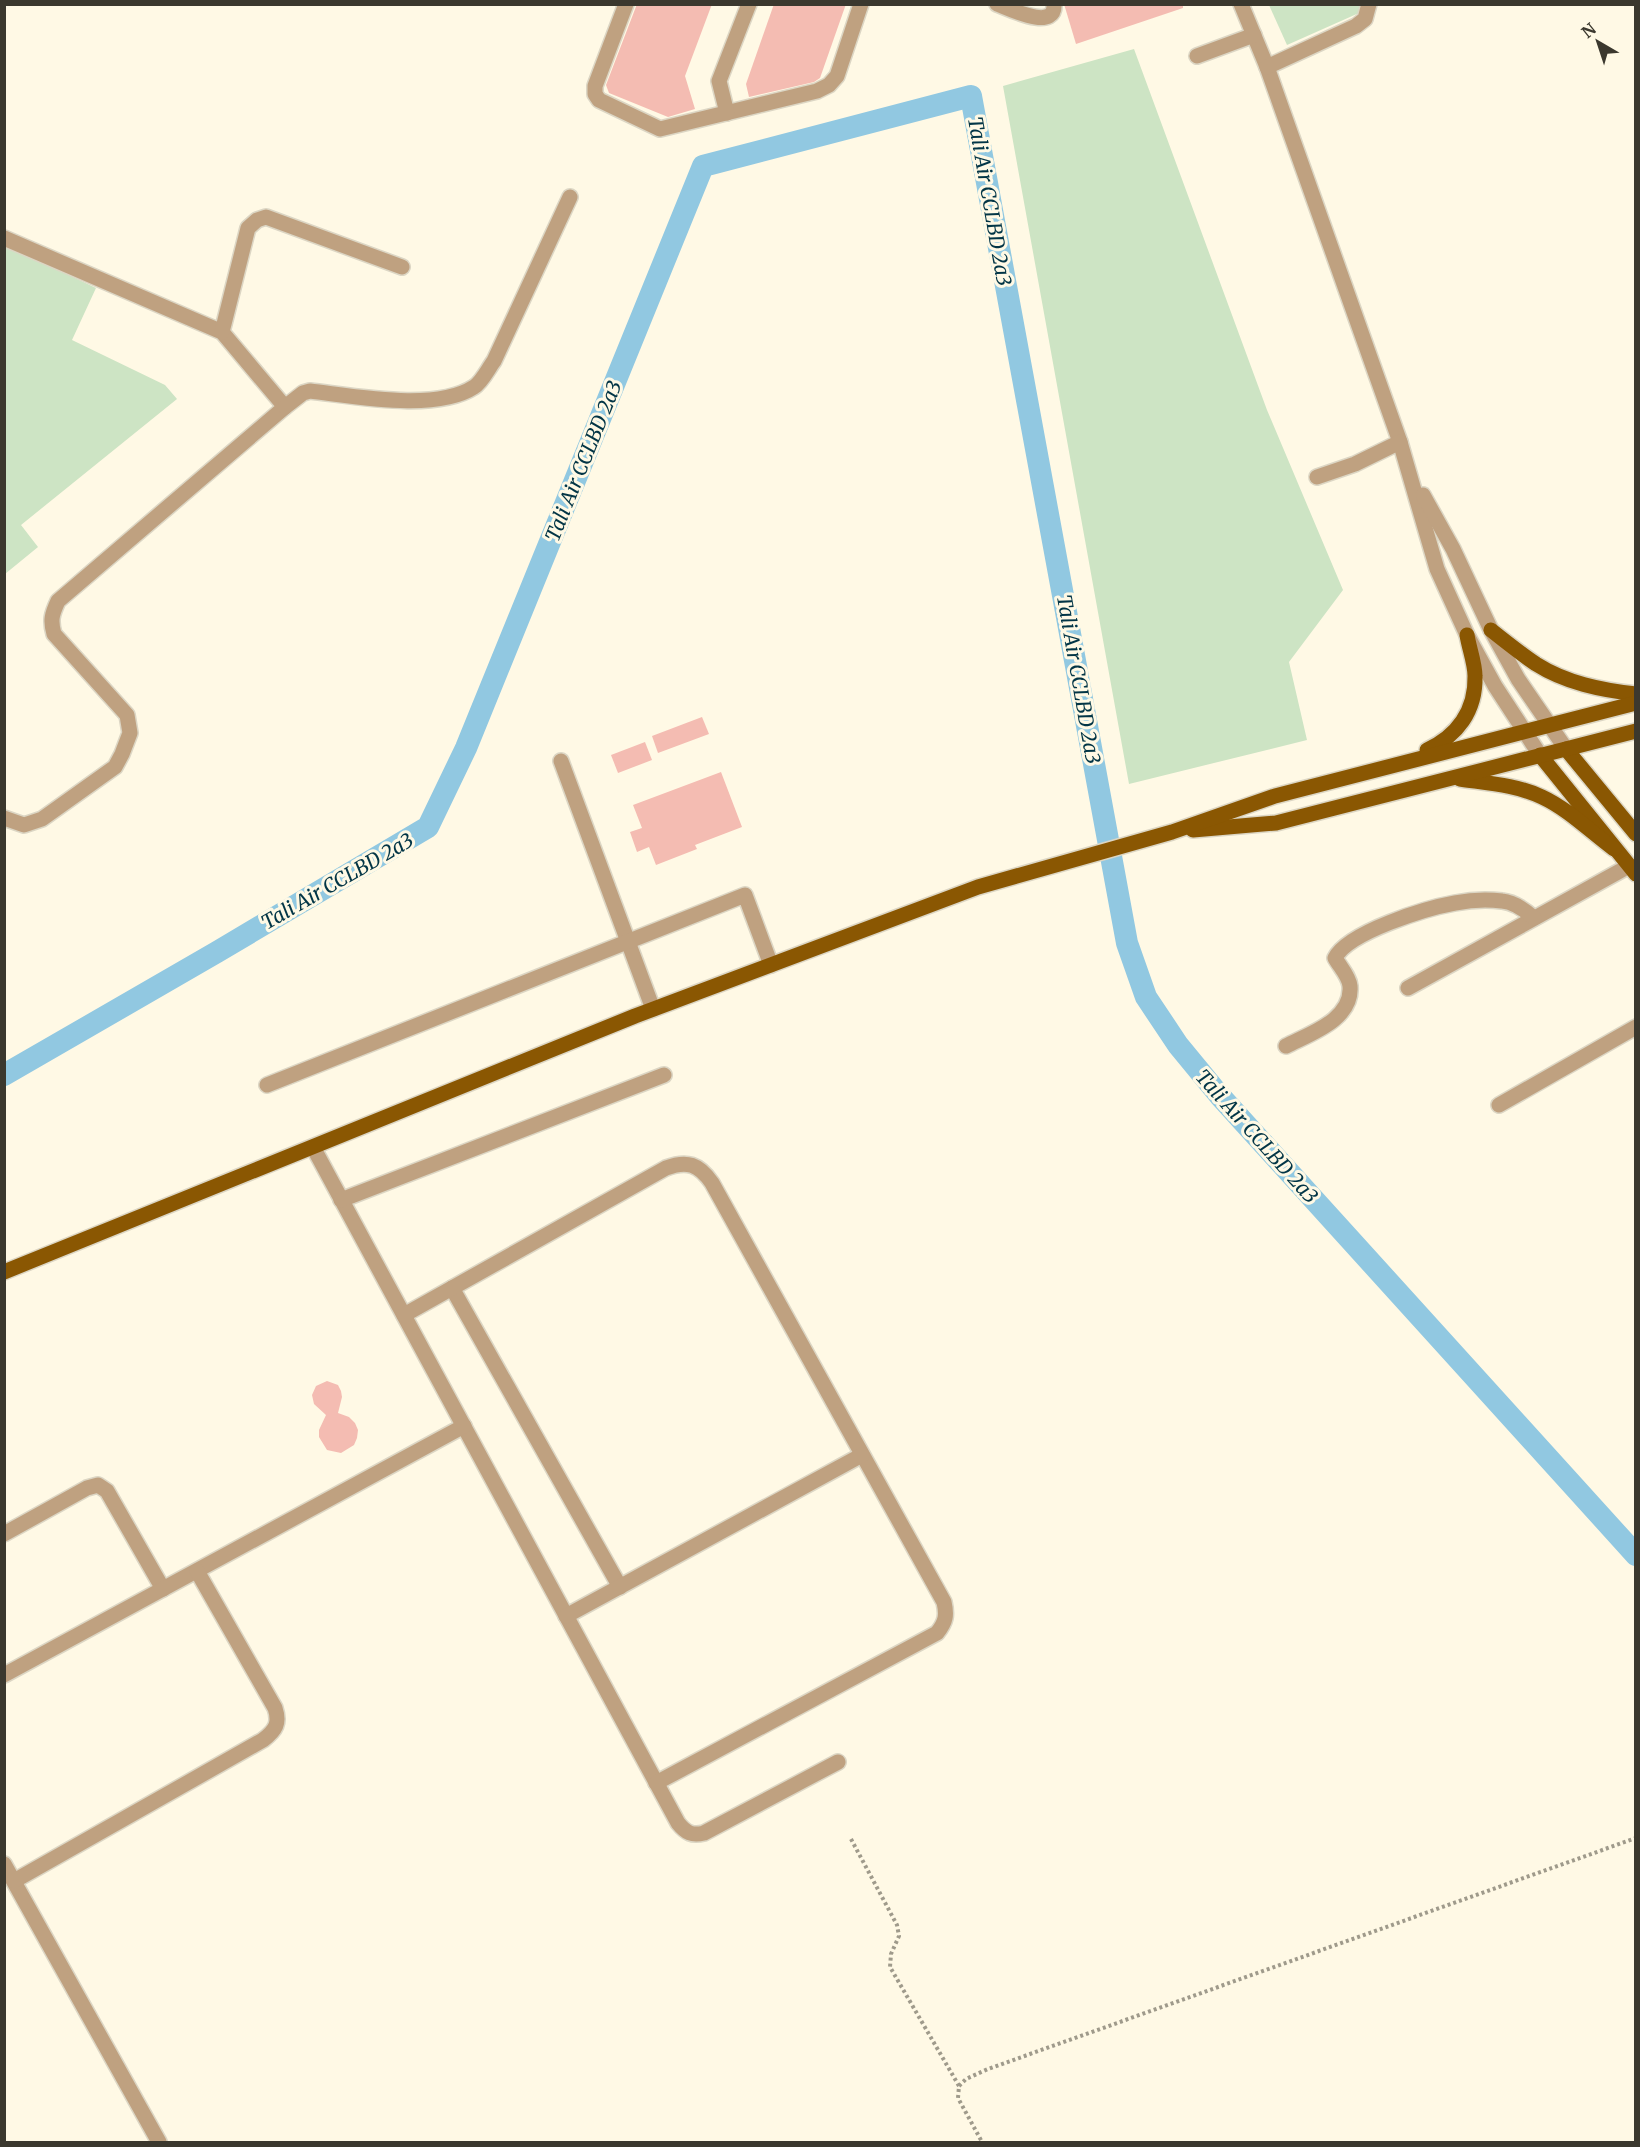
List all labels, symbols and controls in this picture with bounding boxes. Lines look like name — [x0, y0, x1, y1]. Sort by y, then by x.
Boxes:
north arrow — [1568, 12, 1628, 72]
text: N — [1577, 18, 1600, 42]
water label: Tali Air CCLBD 2a3 — [963, 115, 1017, 287]
water label: Tali Air CCLBD 2a3 — [539, 377, 627, 545]
water label: Tali Air CCLBD 2a3 — [1052, 593, 1106, 765]
water label: Tali Air CCLBD 2a3 — [257, 827, 417, 935]
water label: Tali Air CCLBD 2a3 — [1191, 1064, 1323, 1208]

